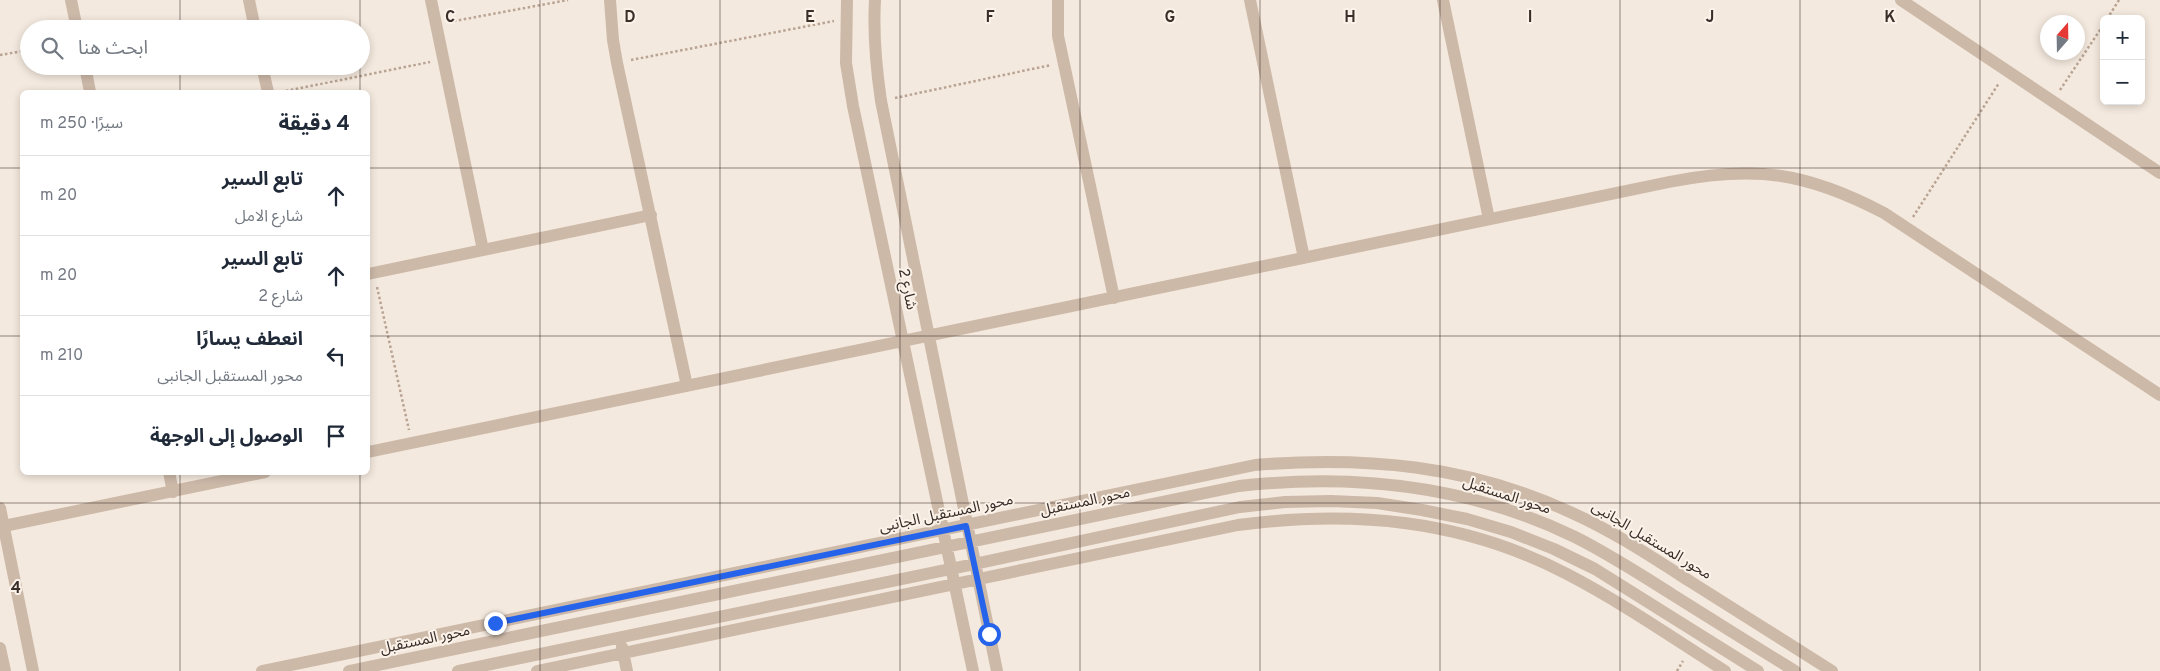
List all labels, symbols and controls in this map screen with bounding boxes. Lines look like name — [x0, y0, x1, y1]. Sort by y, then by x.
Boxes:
text: C — [445, 8, 455, 28]
text: D — [624, 8, 636, 28]
text: E — [805, 8, 815, 28]
text: F — [985, 8, 995, 28]
text: G — [1165, 8, 1175, 28]
text: H — [1344, 8, 1356, 28]
text: I — [1528, 8, 1532, 28]
text: J — [1706, 8, 1714, 28]
text: K — [1884, 8, 1896, 28]
north arrow — [2040, 15, 2085, 60]
map controls — [2100, 15, 2145, 105]
button: + — [2100, 15, 2145, 60]
search box — [20, 20, 370, 75]
icon: search — [38, 34, 66, 62]
text: ابحث هنا — [78, 37, 148, 61]
button: − — [2100, 60, 2145, 105]
text: 4 دقيقة — [278, 111, 350, 138]
text: سيرًا · 250 m — [40, 114, 123, 134]
text: تابع السير — [222, 168, 303, 192]
icon: ahead — [322, 182, 350, 210]
text: 20 m — [40, 186, 77, 206]
text: شارع الامل — [235, 207, 303, 227]
text: تابع السير — [222, 248, 303, 272]
icon: ahead — [322, 262, 350, 290]
text: 20 m — [40, 266, 77, 286]
street label: شارع 2 — [892, 267, 920, 312]
text: شارع 2 — [258, 287, 303, 307]
text: انعطف يسارًا — [196, 328, 303, 352]
icon: left — [322, 342, 350, 370]
text: 210 m — [40, 346, 83, 366]
text: محور المستقبل الجانبى — [157, 367, 303, 387]
icon: arrive — [322, 422, 350, 450]
text: الوصول إلى الوجهة — [150, 425, 303, 449]
street label: محور المستقبل — [1460, 473, 1553, 520]
street label: محور المستقبل — [1039, 484, 1132, 521]
street label: محور المستقبل الجانبى — [877, 491, 1015, 538]
street label: محور المستقبل الجانبى — [1588, 498, 1715, 585]
text: 4 — [11, 579, 21, 599]
route end — [484, 612, 507, 635]
street label: محور المستقبل — [379, 622, 472, 659]
route start — [978, 623, 1001, 646]

